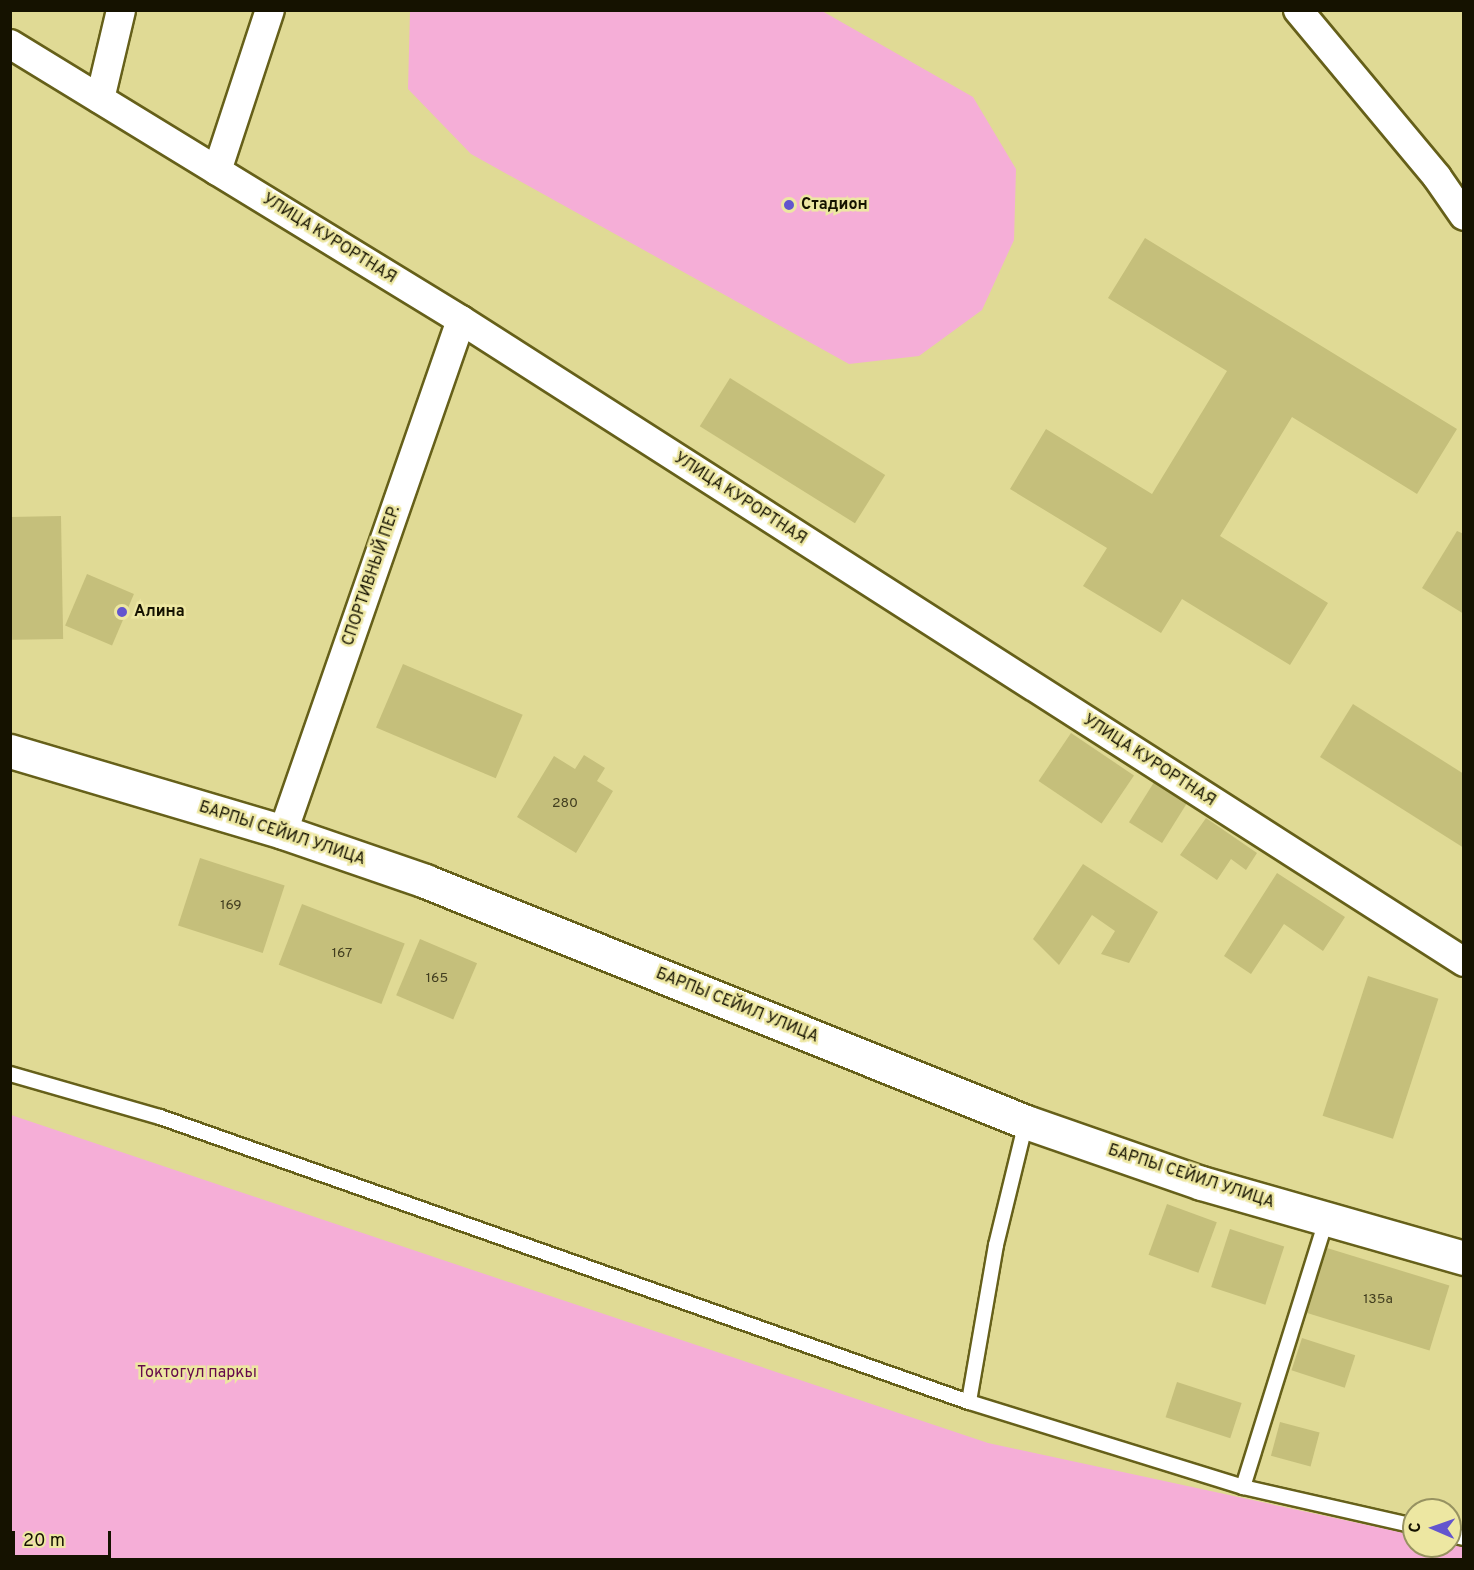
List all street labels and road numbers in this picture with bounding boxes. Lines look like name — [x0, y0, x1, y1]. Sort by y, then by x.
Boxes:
street label: УЛИЦА КУРОРТНАЯ — [258, 190, 400, 288]
street label: УЛИЦА КУРОРТНАЯ — [670, 449, 810, 549]
street label: СПОРТИВНЫЙ ПЕР. — [339, 503, 405, 649]
street label: УЛИЦА КУРОРТНАЯ — [1079, 711, 1219, 811]
street label: БАРПЫ СЕЙИЛ УЛИЦА — [196, 798, 368, 870]
street label: БАРПЫ СЕЙИЛ УЛИЦА — [653, 965, 821, 1047]
street label: БАРПЫ СЕЙИЛ УЛИЦА — [1105, 1141, 1277, 1213]

